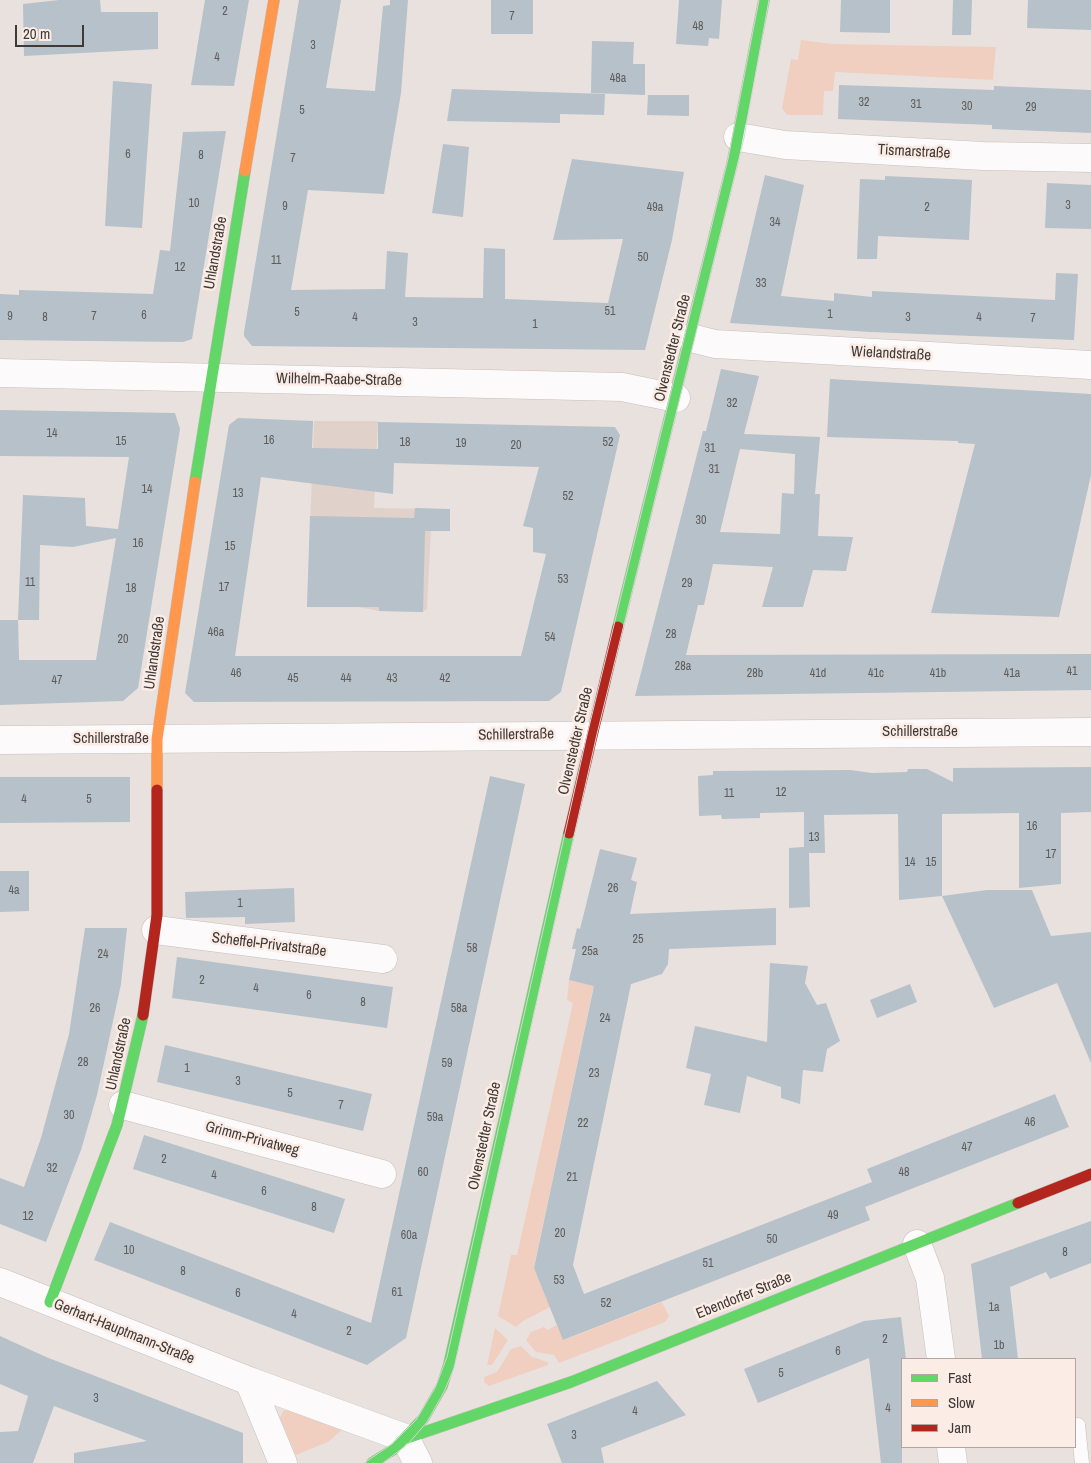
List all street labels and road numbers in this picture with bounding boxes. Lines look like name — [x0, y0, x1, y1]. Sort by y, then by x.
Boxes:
street label: Tismarstraße — [877, 141, 951, 163]
street label: Uhlandstraße — [201, 215, 231, 291]
street label: Olvenstedter Straße — [651, 292, 695, 404]
street label: Wielandstraße — [851, 343, 931, 365]
street label: Wilhelm-Raabe-Straße — [276, 370, 402, 390]
street label: Uhlandstraße — [141, 615, 169, 691]
street label: Olvenstedter Straße — [555, 685, 597, 797]
street label: Schillerstraße — [882, 723, 958, 741]
street label: Schillerstraße — [478, 725, 554, 745]
street label: Schillerstraße — [73, 730, 149, 748]
street label: Scheffel-Privatstraße — [211, 929, 327, 961]
street label: Uhlandstraße — [103, 1016, 135, 1092]
street label: Olvenstedter Straße — [465, 1080, 505, 1192]
street label: Grimm-Privatweg — [203, 1118, 301, 1160]
street label: Ebendorfer Straße — [694, 1269, 794, 1323]
street label: Gerhart-Hauptmann-Straße — [51, 1295, 197, 1369]

